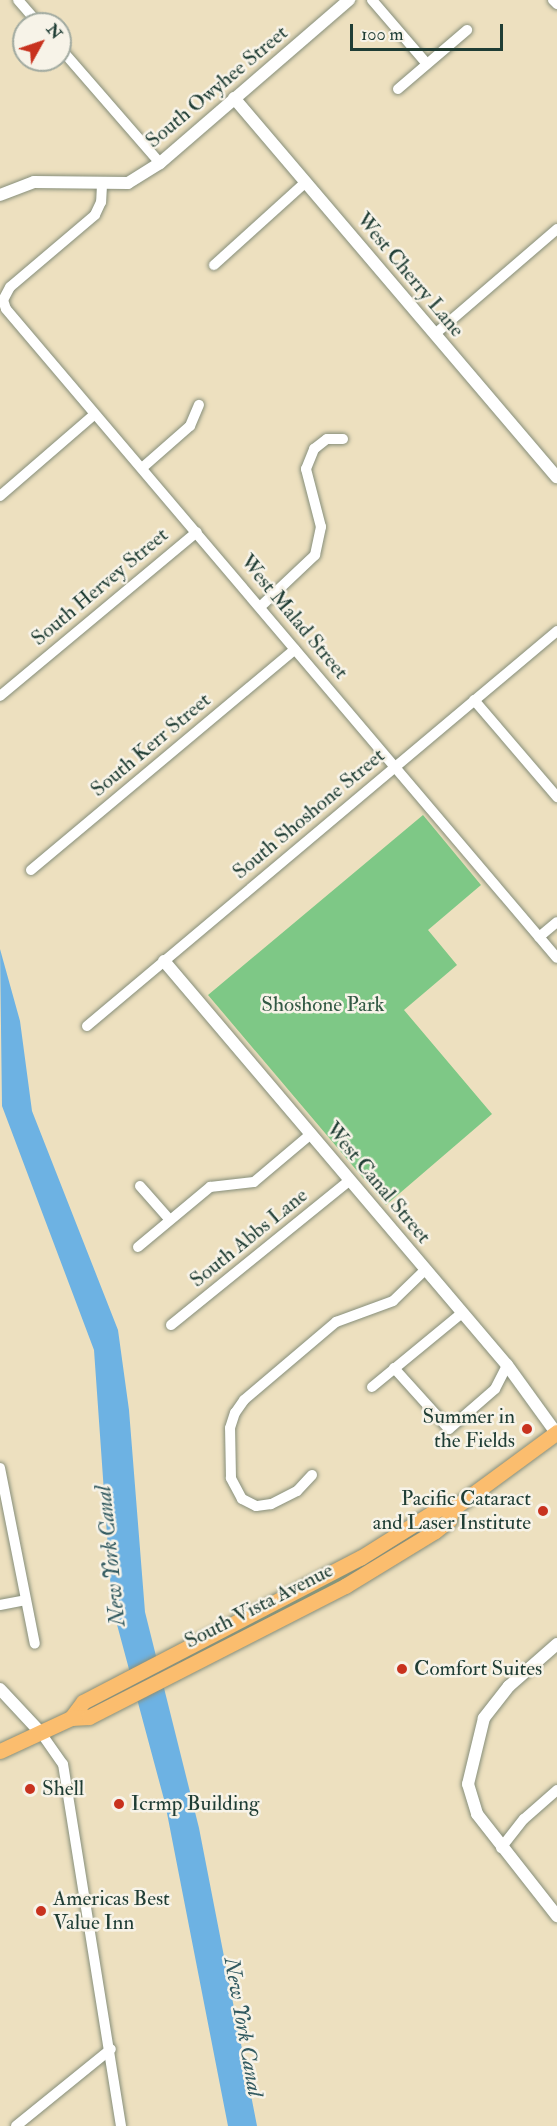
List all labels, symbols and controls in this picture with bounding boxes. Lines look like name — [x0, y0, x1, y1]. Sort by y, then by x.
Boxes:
north arrow — [12, 12, 72, 72]
scale bar — [353, 12, 506, 50]
text: N — [42, 20, 67, 44]
street label: South Owyhee Street — [141, 20, 293, 154]
text: 100 m — [361, 23, 404, 46]
street label: West Cherry Lane — [351, 208, 469, 342]
street label: South Hervey Street — [27, 523, 173, 651]
street label: West Malad Street — [235, 550, 353, 684]
street label: South Kerr Street — [86, 688, 216, 802]
street label: South Shoshone Street — [228, 743, 390, 885]
park label: Shoshone Park — [261, 992, 385, 1018]
street label: West Canal Street — [320, 1117, 436, 1249]
street label: South Abbs Lane — [185, 1183, 313, 1293]
place label: Summer in the Fields — [423, 1404, 515, 1454]
marker: Summer in the Fields — [520, 1422, 534, 1436]
water label: New York Canal — [91, 1485, 131, 1627]
place label: Pacific Cataract and Laser Institute — [373, 1486, 531, 1536]
marker: Pacific Cataract and Laser Institute — [536, 1504, 550, 1518]
street label: South Vista Avenue — [181, 1558, 337, 1654]
place label: Comfort Suites — [414, 1656, 542, 1682]
marker: Comfort Suites — [395, 1662, 409, 1676]
place label: Shell — [42, 1776, 84, 1802]
marker: Shell — [23, 1782, 37, 1796]
place label: Icrmp Building — [131, 1791, 259, 1817]
marker: Icrmp Building — [112, 1797, 126, 1811]
place label: Americas Best Value Inn — [53, 1886, 170, 1936]
marker: Americas Best Value Inn — [34, 1904, 48, 1918]
water label: New York Canal — [218, 1955, 268, 2099]

